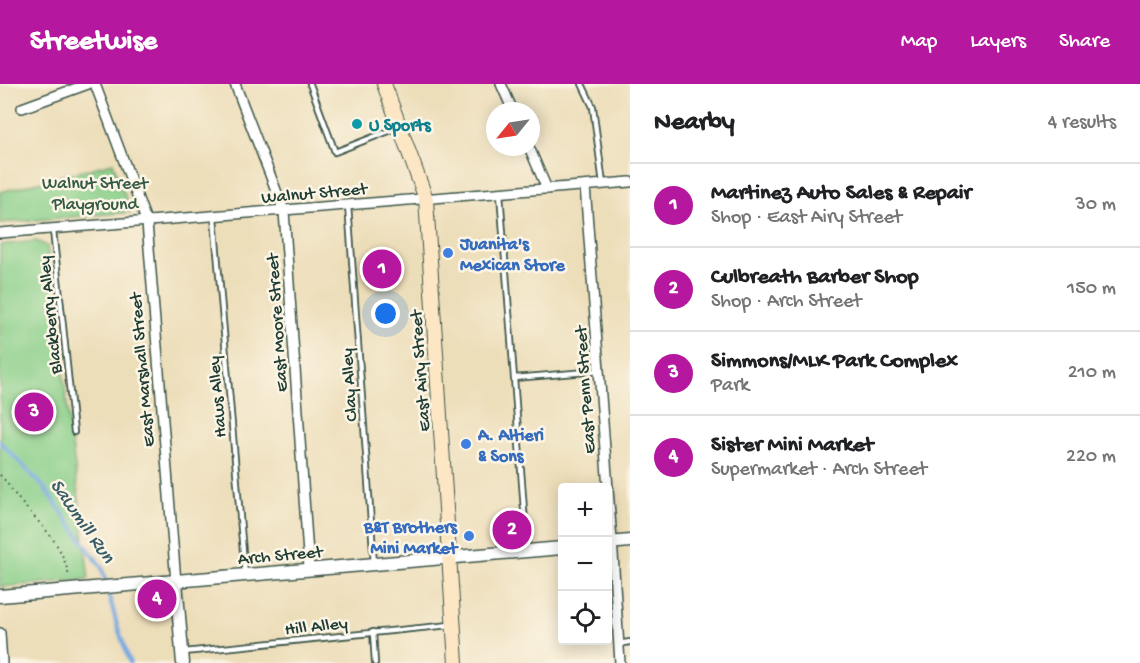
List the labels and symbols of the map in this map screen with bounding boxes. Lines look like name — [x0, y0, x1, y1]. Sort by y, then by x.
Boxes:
north arrow — [486, 102, 540, 156]
place label: U Sports — [369, 116, 432, 137]
marker: U Sports — [350, 117, 364, 131]
park label: Walnut Street Playground — [42, 174, 150, 216]
street label: Walnut Street — [261, 179, 370, 210]
place label: Juanita's Mexican Store — [459, 235, 565, 277]
pin: 1 — [362, 246, 401, 291]
marker: Juanita's Mexican Store — [441, 246, 455, 260]
street label: East Moore Street — [263, 251, 294, 393]
street label: Blackberry Alley — [35, 255, 68, 376]
street label: East Marshall Street — [126, 290, 161, 448]
your location — [371, 299, 400, 328]
street label: East Airy Street — [407, 308, 436, 432]
street label: East Penn Street — [571, 324, 601, 454]
street label: Clay Alley — [337, 347, 364, 422]
street label: Haws Alley — [204, 355, 233, 438]
pin: 3 — [15, 390, 54, 434]
place label: A. Altieri & Sons — [477, 426, 544, 468]
marker: A. Altieri & Sons — [459, 437, 473, 451]
water label: Sawmill Run — [44, 476, 119, 569]
pin: 2 — [492, 508, 532, 552]
place label: B&T Brothers Mini Market — [363, 518, 459, 560]
marker: B&T Brothers Mini Market — [462, 529, 476, 543]
street label: Arch Street — [237, 542, 325, 571]
pin: 4 — [138, 576, 176, 622]
street label: Hill Alley — [284, 614, 349, 641]

